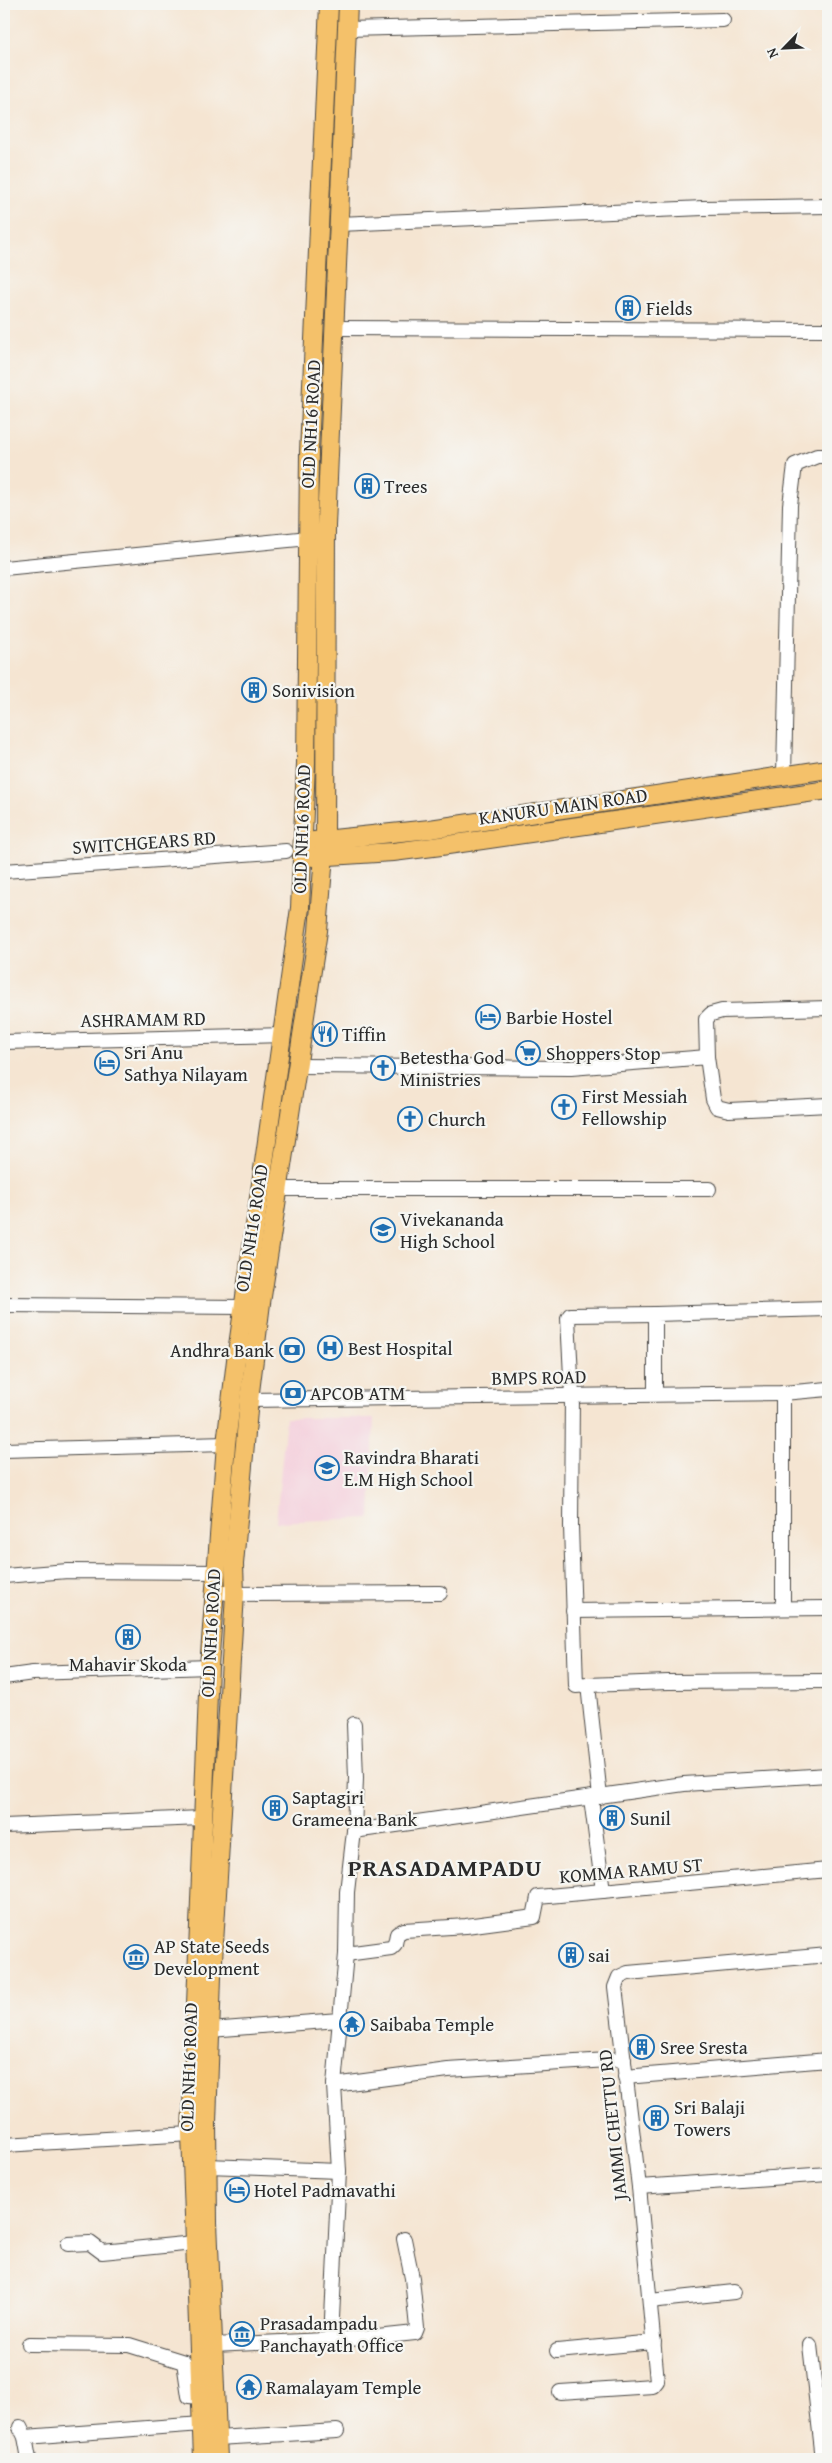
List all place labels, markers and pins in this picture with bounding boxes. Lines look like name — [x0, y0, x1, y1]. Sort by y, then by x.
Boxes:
place label: Fields — [646, 294, 693, 322]
building icon: Fields — [615, 295, 641, 321]
place label: Trees — [384, 472, 428, 500]
building icon: Trees — [354, 473, 380, 499]
place label: Sonivision — [272, 676, 355, 704]
building icon: Sonivision — [241, 677, 267, 703]
place label: Barbie Hostel — [506, 1003, 613, 1031]
hotel icon: Barbie Hostel — [475, 1004, 501, 1030]
place label: Tiffin — [342, 1020, 387, 1048]
restaurant icon: Tiffin — [312, 1021, 338, 1047]
place label: Sri Anu Sathya Nilayam — [124, 1038, 248, 1088]
place label: Shoppers Stop — [546, 1039, 661, 1067]
supermarket icon: Shoppers Stop — [515, 1040, 541, 1066]
place label: Betestha God Ministries — [400, 1043, 505, 1093]
hotel icon: Sri Anu Sathya Nilayam — [94, 1050, 120, 1076]
church icon: Betestha God Ministries — [370, 1055, 396, 1081]
place label: First Messiah Fellowship — [582, 1082, 688, 1132]
church icon: First Messiah Fellowship — [551, 1094, 577, 1120]
place label: Church — [428, 1105, 486, 1133]
church icon: Church — [397, 1106, 423, 1132]
place label: Vivekananda High School — [400, 1205, 504, 1255]
school or university icon: Vivekananda High School — [370, 1217, 396, 1243]
place label: Best Hospital — [348, 1334, 453, 1362]
hospital icon: Best Hospital — [317, 1335, 343, 1361]
place label: Andhra Bank — [170, 1336, 274, 1364]
bank icon: Andhra Bank — [279, 1337, 305, 1363]
place label: APCOB ATM — [310, 1379, 405, 1407]
bank icon: APCOB ATM — [280, 1380, 306, 1406]
place label: Ravindra Bharati E.M High School — [344, 1443, 479, 1493]
school or university icon: Ravindra Bharati E.M High School — [314, 1455, 340, 1481]
building icon: Mahavir Skoda — [115, 1624, 141, 1650]
place label: Mahavir Skoda — [69, 1650, 187, 1678]
place label: Saptagiri Grameena Bank — [292, 1783, 417, 1833]
building icon: Saptagiri Grameena Bank — [262, 1795, 288, 1821]
place label: Sunil — [630, 1804, 671, 1832]
building icon: Sunil — [599, 1805, 625, 1831]
place label: AP State Seeds Development — [154, 1932, 269, 1982]
place label: sai — [588, 1941, 610, 1969]
building icon: sai — [558, 1942, 584, 1968]
museum icon: AP State Seeds Development — [123, 1944, 149, 1970]
place label: Saibaba Temple — [370, 2010, 494, 2038]
temple icon: Saibaba Temple — [339, 2011, 365, 2037]
place label: Sree Sresta — [660, 2033, 748, 2061]
building icon: Sree Sresta — [629, 2034, 655, 2060]
place label: Sri Balaji Towers — [674, 2093, 745, 2143]
building icon: Sri Balaji Towers — [643, 2105, 669, 2131]
place label: Hotel Padmavathi — [254, 2176, 396, 2204]
hotel icon: Hotel Padmavathi — [224, 2177, 250, 2203]
place label: Prasadampadu Panchayath Office — [260, 2309, 404, 2359]
museum icon: Prasadampadu Panchayath Office — [229, 2321, 255, 2347]
place label: Ramalayam Temple — [266, 2373, 422, 2401]
temple icon: Ramalayam Temple — [236, 2374, 262, 2400]

